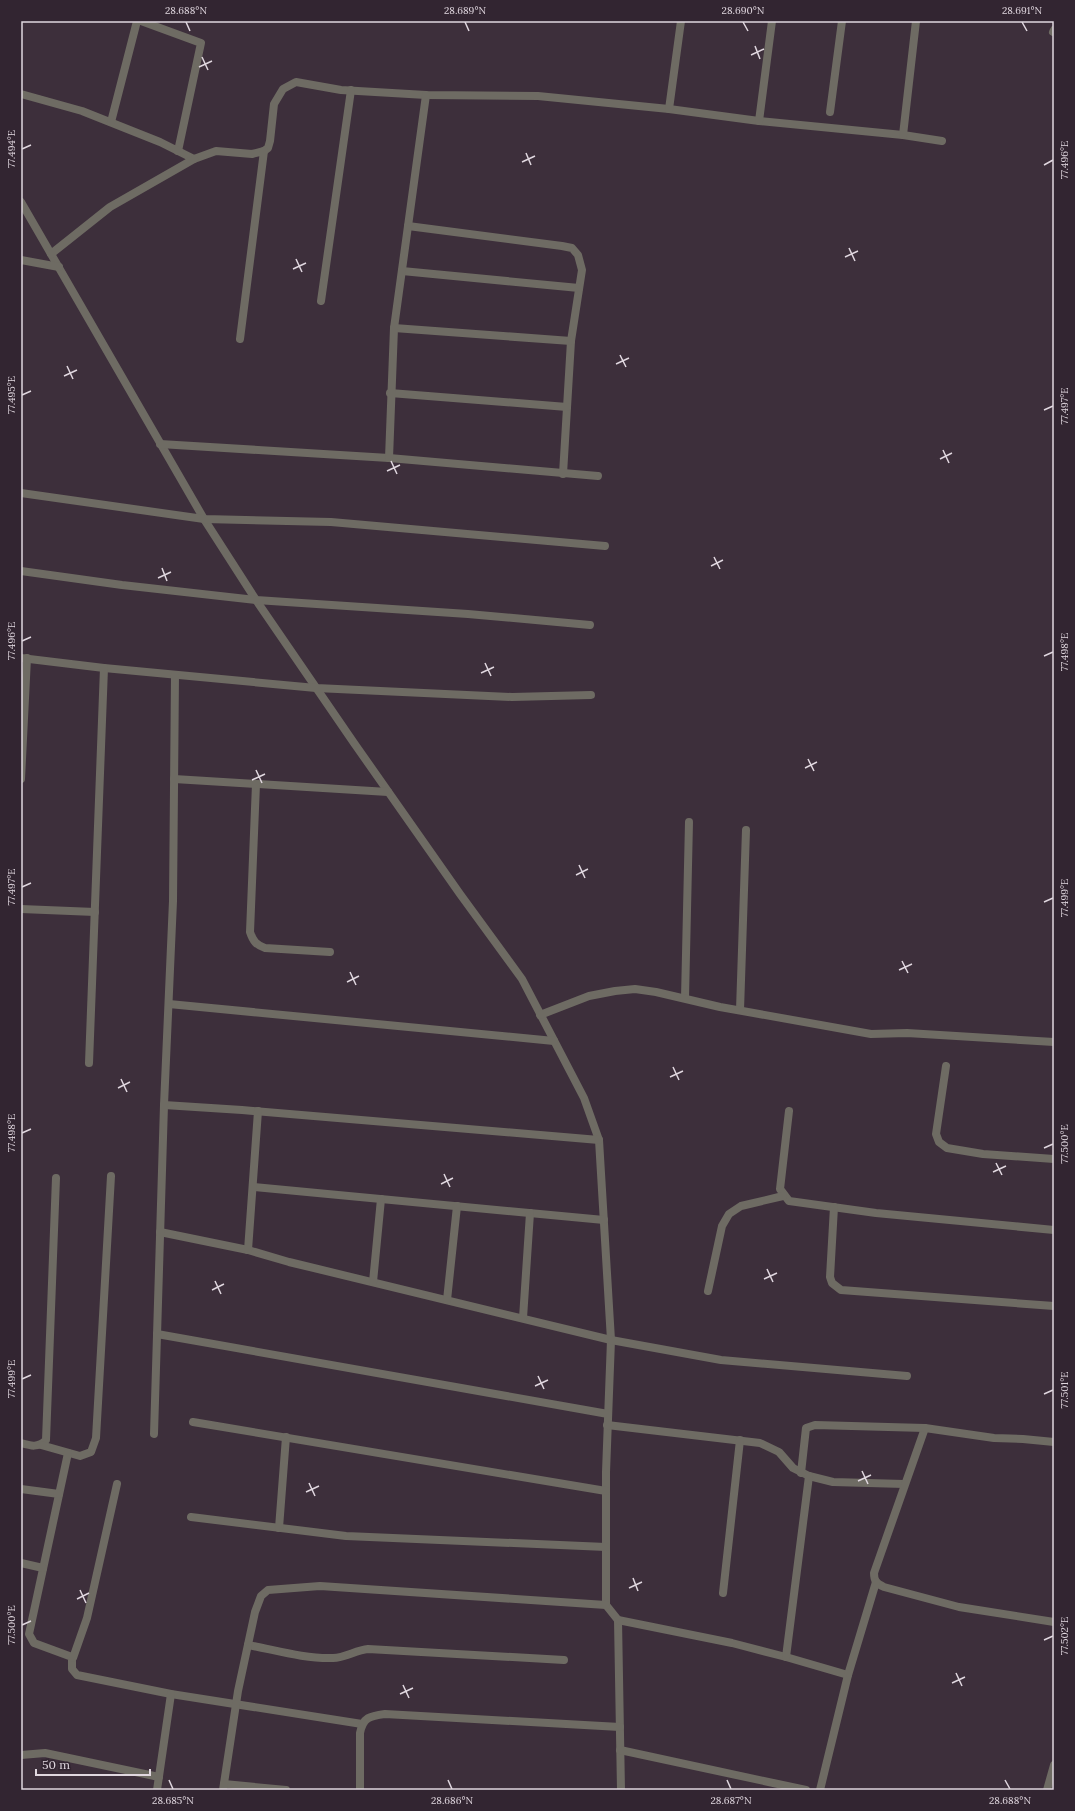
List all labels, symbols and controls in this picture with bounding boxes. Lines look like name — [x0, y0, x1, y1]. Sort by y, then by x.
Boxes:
text: 28.688°N — [165, 4, 207, 17]
text: 28.689°N — [444, 4, 486, 17]
text: 28.690°N — [722, 4, 765, 17]
text: 28.691°N — [1002, 4, 1042, 17]
text: 77.494°E — [5, 130, 18, 168]
text: 77.496°E — [1058, 141, 1071, 179]
text: 77.495°E — [5, 376, 18, 414]
text: 77.497°E — [1058, 387, 1071, 425]
text: 77.496°E — [5, 622, 18, 660]
text: 77.498°E — [1058, 633, 1071, 671]
text: 77.497°E — [5, 868, 18, 906]
text: 77.499°E — [1058, 879, 1071, 917]
text: 77.498°E — [5, 1114, 18, 1152]
text: 77.500°E — [1058, 1124, 1071, 1164]
text: 77.499°E — [5, 1360, 18, 1398]
text: 77.501°E — [1058, 1372, 1071, 1408]
text: 77.500°E — [5, 1605, 18, 1645]
text: 77.502°E — [1058, 1617, 1071, 1655]
scale bar — [36, 1751, 150, 1777]
text: 50 m — [42, 1757, 70, 1772]
text: 28.685°N — [152, 1794, 194, 1807]
text: 28.686°N — [431, 1794, 473, 1807]
text: 28.687°N — [710, 1794, 752, 1807]
text: 28.688°N — [989, 1794, 1031, 1807]

